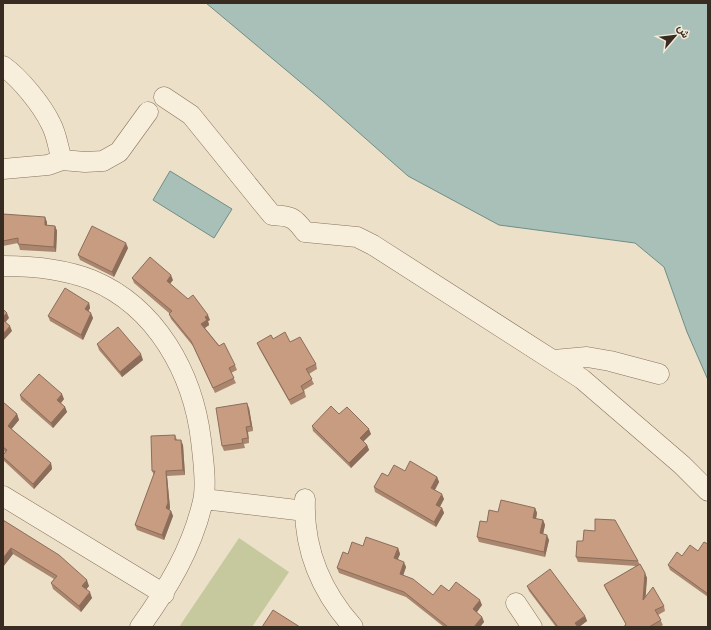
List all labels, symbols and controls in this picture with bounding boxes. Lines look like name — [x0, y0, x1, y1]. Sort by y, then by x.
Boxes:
north arrow — [655, 16, 695, 56]
text: ش — [675, 22, 693, 40]

